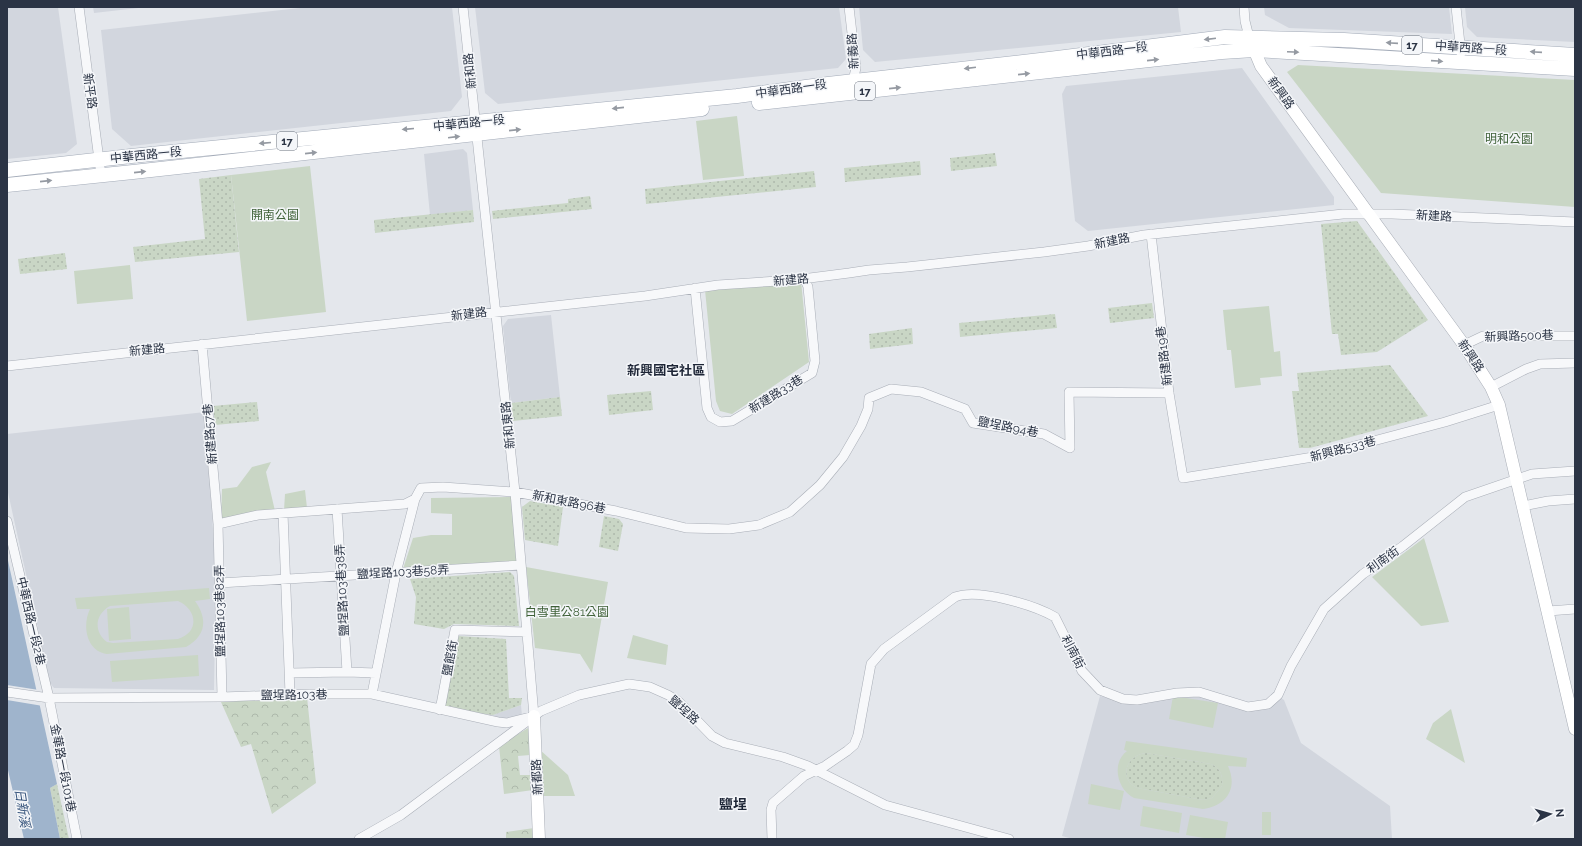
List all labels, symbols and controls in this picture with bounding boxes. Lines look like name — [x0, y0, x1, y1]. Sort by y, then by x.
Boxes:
street label: 新義路 — [845, 33, 861, 69]
one-way arrow — [1204, 36, 1216, 42]
road number: 17 — [1402, 36, 1422, 54]
street label: 中華西路一段 — [1435, 39, 1507, 57]
street label: 中華西路一段 — [1075, 40, 1149, 62]
one-way arrow — [1386, 40, 1398, 47]
one-way arrow — [1287, 49, 1299, 56]
one-way arrow — [1530, 49, 1542, 56]
street label: 新和路 — [461, 52, 479, 90]
one-way arrow — [1147, 56, 1159, 63]
one-way arrow — [1431, 58, 1443, 65]
one-way arrow — [964, 65, 976, 71]
one-way arrow — [1018, 71, 1030, 77]
street label: 新平路 — [81, 72, 99, 110]
street label: 新興路 — [1265, 74, 1297, 112]
street label: 中華西路一段 — [754, 77, 828, 101]
road number: 17 — [855, 82, 875, 100]
one-way arrow — [889, 85, 901, 91]
one-way arrow — [612, 105, 624, 111]
street label: 中華西路一段 — [432, 112, 506, 134]
one-way arrow — [402, 126, 415, 133]
one-way arrow — [509, 127, 521, 133]
road number: 17 — [277, 132, 297, 150]
park label: 明和公園 — [1485, 132, 1533, 146]
one-way arrow — [448, 134, 460, 140]
one-way arrow — [259, 140, 271, 146]
street label: 中華西路一段 — [109, 144, 183, 166]
one-way arrow — [305, 149, 317, 156]
one-way arrow — [134, 168, 146, 175]
one-way arrow — [40, 178, 52, 184]
park label: 開南公園 — [251, 208, 299, 222]
street label: 新建路 — [1416, 208, 1452, 224]
street label: 新建路 — [1093, 230, 1131, 252]
street label: 新建路 — [772, 271, 810, 289]
street label: 新建路 — [450, 305, 488, 323]
street label: 新建路19巷 — [1153, 325, 1175, 387]
street label: 新興路500巷 — [1484, 328, 1554, 344]
street label: 新興路 — [1455, 337, 1487, 375]
street label: 新建路 — [128, 341, 166, 359]
district label: 新興國宅社區 — [627, 363, 705, 378]
street label: 新建路33巷 — [746, 372, 806, 416]
street label: 新和東路 — [499, 400, 517, 450]
street label: 新建路57巷 — [200, 403, 220, 465]
street label: 鹽埕路94巷 — [976, 414, 1040, 440]
street label: 新興路533巷 — [1309, 434, 1377, 464]
street label: 新和東路96巷 — [531, 488, 607, 516]
street label: 鹽埕路103巷38弄 — [333, 543, 351, 637]
street label: 利南街 — [1364, 544, 1402, 576]
street label: 鹽埕路103巷58弄 — [356, 563, 450, 581]
street label: 鹽埕路103巷82弄 — [212, 565, 228, 657]
street label: 中華西路一段2巷 — [14, 575, 48, 667]
park label: 白雪里公81公園 — [525, 605, 609, 619]
street label: 利南街 — [1058, 633, 1088, 671]
street label: 鹽館街 — [440, 639, 460, 677]
street label: 鹽埕路103巷 — [260, 687, 328, 703]
street label: 鹽埕路 — [666, 693, 702, 727]
street label: 金華路一段101巷 — [48, 723, 78, 813]
street label: 新都路 — [529, 759, 545, 795]
water label: 日新溪 — [12, 788, 33, 830]
north arrow — [1530, 794, 1570, 834]
district label: 鹽埕 — [719, 796, 747, 812]
text: N — [1553, 808, 1566, 818]

